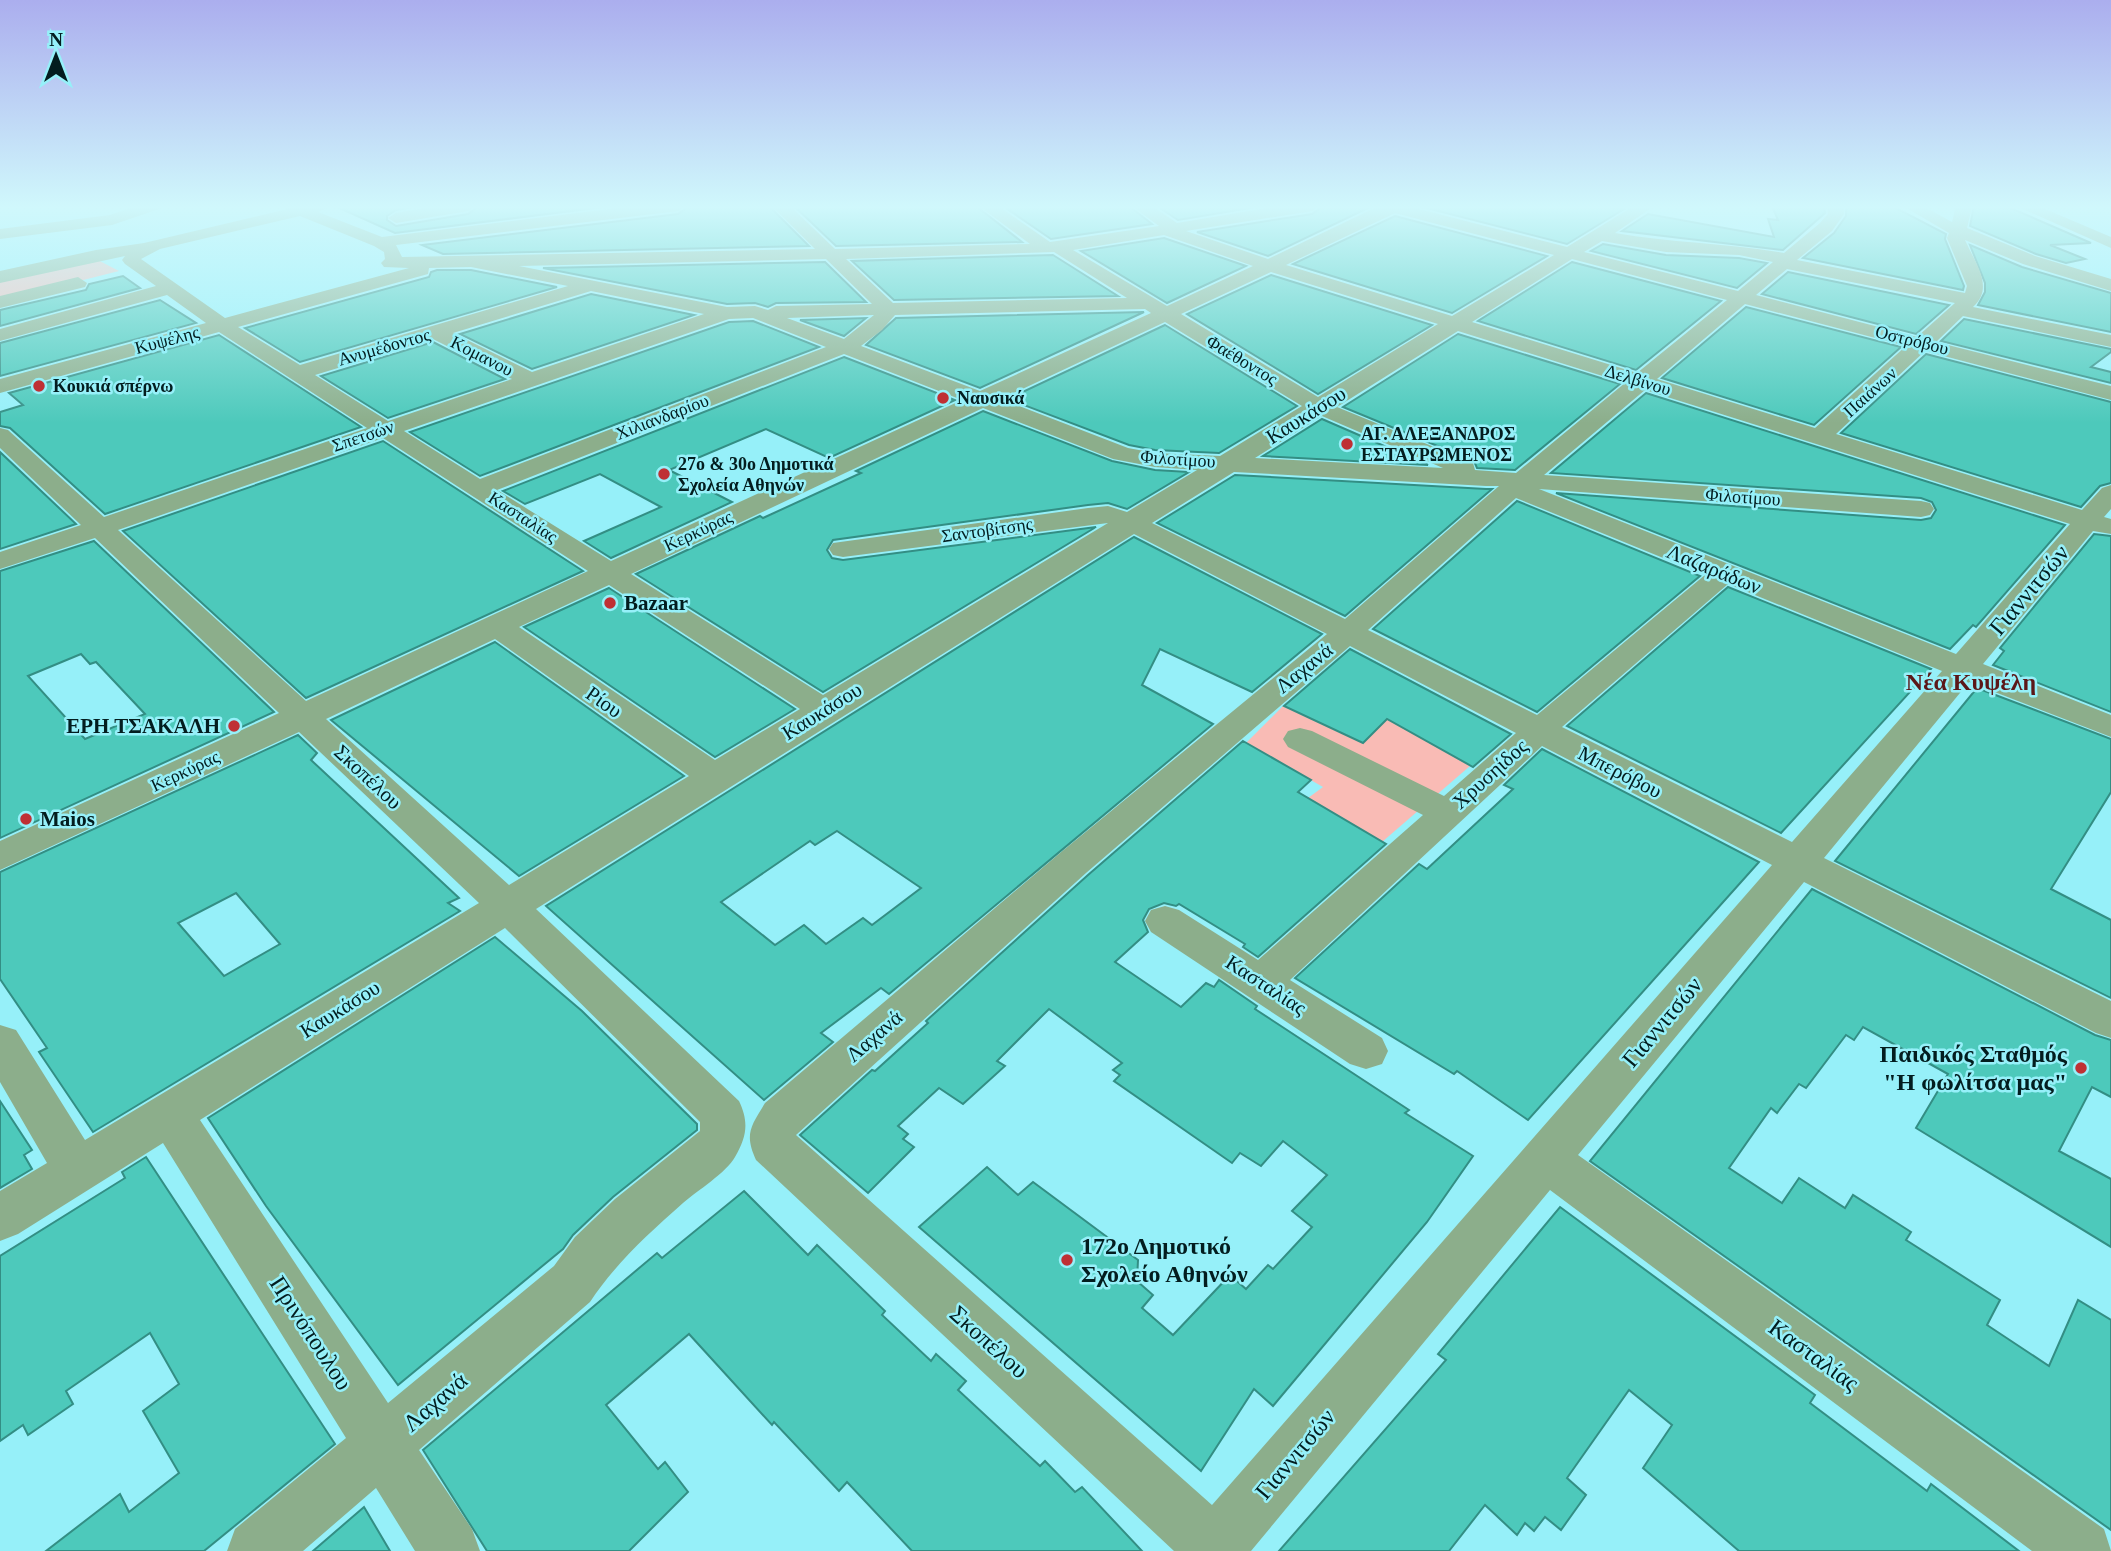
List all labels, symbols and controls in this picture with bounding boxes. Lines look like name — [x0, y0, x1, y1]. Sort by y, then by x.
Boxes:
north arrow — [21, 21, 91, 91]
text: N — [49, 29, 63, 50]
street label: Οστρόβου — [1873, 321, 1951, 359]
street label: Κυψέλης — [133, 322, 201, 358]
street label: Ανυμέδοντος — [336, 324, 432, 370]
street label: Φαέθοντος — [1203, 331, 1281, 389]
street label: Κομανου — [448, 332, 517, 380]
street label: Δελβίνου — [1603, 361, 1673, 400]
street label: Παιάνων — [1839, 363, 1901, 421]
place label: Κουκιά σπέρνω — [53, 376, 173, 396]
marker: Κουκιά σπέρνω — [31, 378, 47, 394]
street label: Καυκάσου — [1262, 381, 1350, 449]
place label: Ναυσικά — [957, 388, 1024, 408]
street label: Χιλιανδαρίου — [612, 390, 712, 444]
marker: Ναυσικά — [935, 390, 951, 406]
street label: Σπετσών — [329, 416, 397, 456]
place label: ΑΓ. ΑΛΕΞΑΝΔΡΟΣ ΕΣΤΑΥΡΩΜΕΝΟΣ — [1361, 424, 1515, 465]
marker: ΑΓ. ΑΛΕΞΑΝΔΡΟΣ ΕΣΤΑΥΡΩΜΕΝΟΣ — [1339, 436, 1355, 452]
street label: Φιλοτίμου — [1140, 446, 1216, 472]
place label: 27ο & 30ο Δημοτικά Σχολεία Αθηνών — [678, 454, 834, 495]
marker: 27ο & 30ο Δημοτικά Σχολεία Αθηνών — [656, 466, 672, 482]
street label: Φιλοτίμου — [1705, 484, 1781, 510]
street label: Κασταλίας — [485, 487, 561, 547]
street label: Κερκύρας — [661, 506, 735, 556]
street label: Σαντοβίτσης — [940, 514, 1034, 546]
street label: Λαζαράδων — [1663, 539, 1765, 599]
street label: Γιαννιτσών — [1984, 540, 2074, 640]
place label: Bazaar — [624, 591, 688, 615]
marker: Bazaar — [602, 595, 618, 611]
street label: Λαχανά — [1271, 638, 1337, 698]
district label: Νέα Κυψέλη — [1906, 669, 2036, 695]
street label: Καυκάσου — [778, 677, 866, 745]
street label: Ρίου — [581, 681, 627, 723]
place label: ΕΡΗ ΤΣΑΚΑΛΗ — [66, 714, 220, 738]
marker: ΕΡΗ ΤΣΑΚΑΛΗ — [226, 718, 242, 734]
street label: Χρυσηίδος — [1448, 734, 1533, 814]
street label: Σκοπέλου — [329, 740, 407, 814]
street label: Μπερόβου — [1574, 741, 1666, 803]
street label: Κερκύρας — [148, 746, 222, 796]
place label: Maios — [40, 807, 95, 831]
marker: Maios — [18, 811, 34, 827]
street label: Κασταλίας — [1221, 950, 1311, 1020]
street label: Γιαννιτσών — [1617, 972, 1707, 1072]
street label: Καυκάσου — [296, 975, 384, 1043]
street label: Λαχανά — [841, 1005, 907, 1067]
place label: Παιδικός Σταθμός "Η φωλίτσα μας" — [1880, 1041, 2068, 1095]
marker: Παιδικός Σταθμός "Η φωλίτσα μας" — [2073, 1060, 2089, 1076]
place label: 172ο Δημοτικό Σχολείο Αθηνών — [1081, 1233, 1248, 1287]
marker: 172ο Δημοτικό Σχολείο Αθηνών — [1059, 1252, 1075, 1268]
street label: Πρινόπουλου — [265, 1271, 357, 1395]
street label: Σκοπέλου — [945, 1300, 1033, 1384]
street label: Κασταλίας — [1764, 1314, 1864, 1396]
street label: Λαχανά — [398, 1367, 473, 1437]
street label: Γιαννιτσών — [1250, 1404, 1340, 1504]

